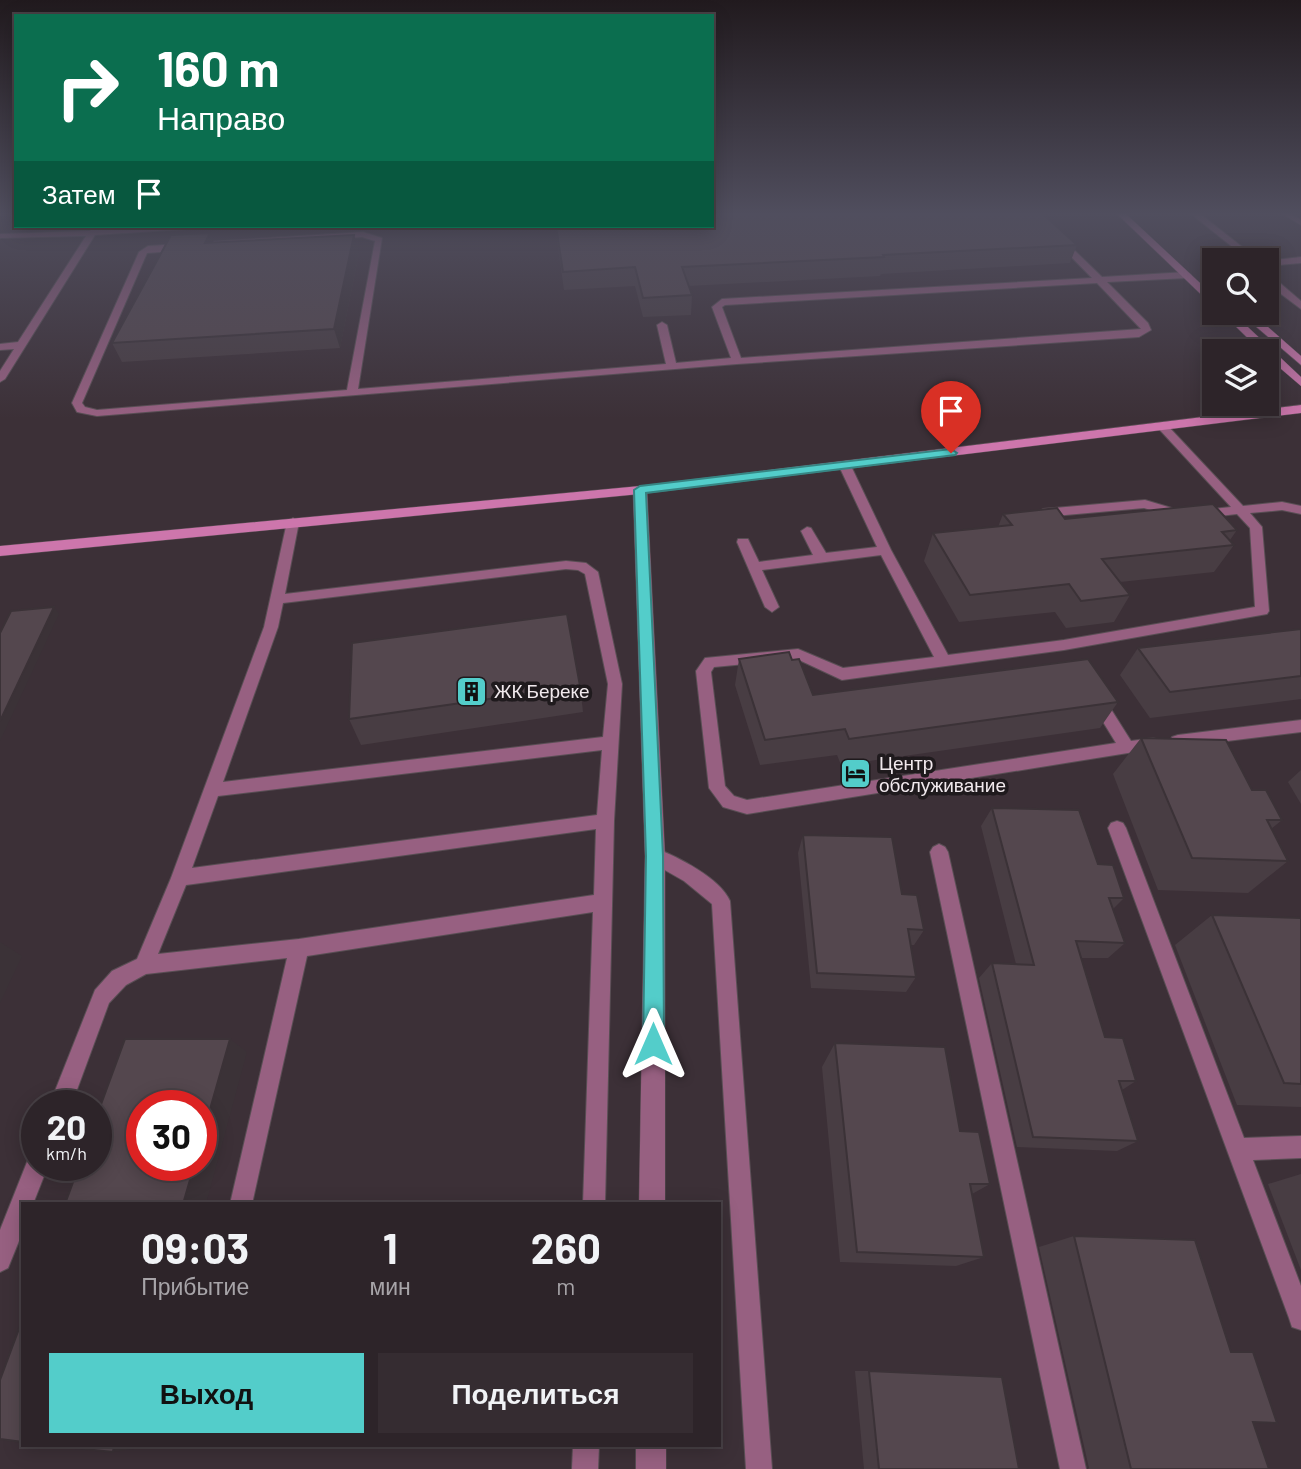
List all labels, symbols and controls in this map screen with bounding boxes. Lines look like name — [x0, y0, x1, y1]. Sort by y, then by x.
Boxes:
text: 160 m — [157, 38, 279, 97]
icon: right — [42, 42, 133, 133]
text: Направо — [157, 98, 285, 136]
icon: arrive — [130, 175, 168, 213]
text: Затем — [42, 178, 116, 209]
map controls — [1202, 248, 1279, 416]
button: search — [1202, 248, 1279, 325]
button: layers — [1202, 339, 1279, 416]
pin — [921, 381, 981, 453]
icon: arrive — [932, 392, 970, 430]
building icon: ЖК Береке — [454, 674, 488, 708]
place label: ЖК Береке — [494, 679, 590, 702]
place label: Центр обслуживание — [879, 751, 1006, 796]
hotel icon: Центр обслуживание — [839, 757, 873, 791]
position arrow — [616, 1007, 690, 1081]
speed limit sign: 30 — [126, 1090, 217, 1181]
text: 20 — [47, 1105, 86, 1147]
text: km/h — [46, 1142, 87, 1164]
text: 09:03 — [141, 1222, 249, 1272]
text: 1 — [383, 1222, 398, 1272]
text: 260 — [531, 1222, 601, 1272]
text: Прибытие — [141, 1272, 249, 1300]
text: мин — [369, 1272, 411, 1300]
text: m — [556, 1272, 575, 1300]
button: Выход — [49, 1353, 364, 1433]
button: Поделиться — [378, 1353, 693, 1433]

